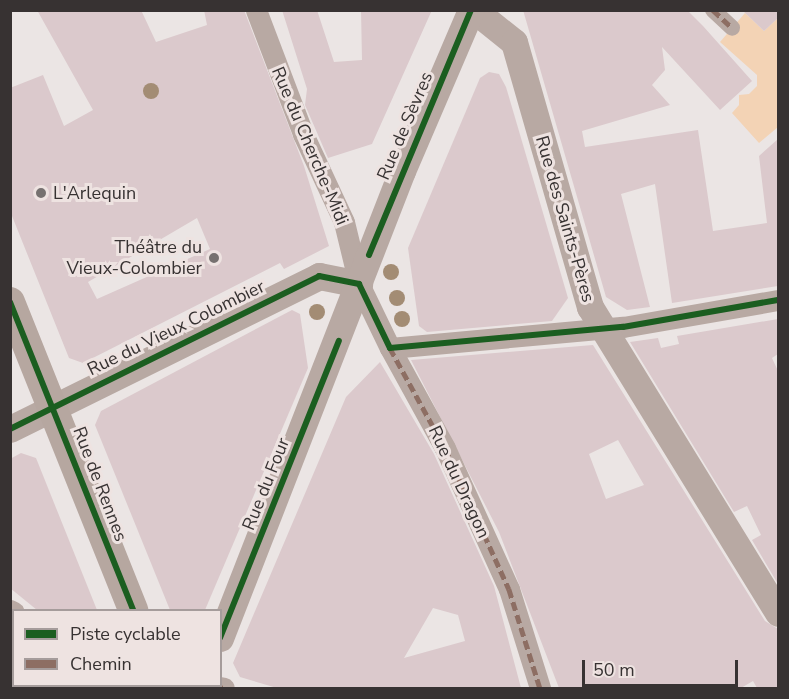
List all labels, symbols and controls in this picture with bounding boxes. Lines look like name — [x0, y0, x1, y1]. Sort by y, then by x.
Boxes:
street label: Rue du Cherche-Midi — [267, 64, 353, 228]
street label: Rue de Sèvres — [373, 69, 437, 183]
street label: Rue des Saints-Pères — [531, 133, 599, 305]
place label: L'Arlequin — [53, 182, 136, 204]
marker: L'Arlequin — [34, 186, 48, 200]
place label: Théâtre du Vieux-Colombier — [66, 237, 202, 280]
marker: Théâtre du Vieux-Colombier — [207, 251, 221, 265]
street label: Rue du Vieux Colombier — [84, 276, 268, 380]
street label: Rue du Dragon — [424, 422, 494, 542]
street label: Rue de Rennes — [68, 424, 132, 544]
street label: Rue du Four — [238, 435, 294, 533]
legend — [12, 609, 222, 687]
text: Piste cyclable — [70, 622, 181, 646]
scale bar — [585, 648, 741, 686]
text: Chemin — [70, 652, 132, 676]
text: 50 m — [593, 658, 635, 682]

